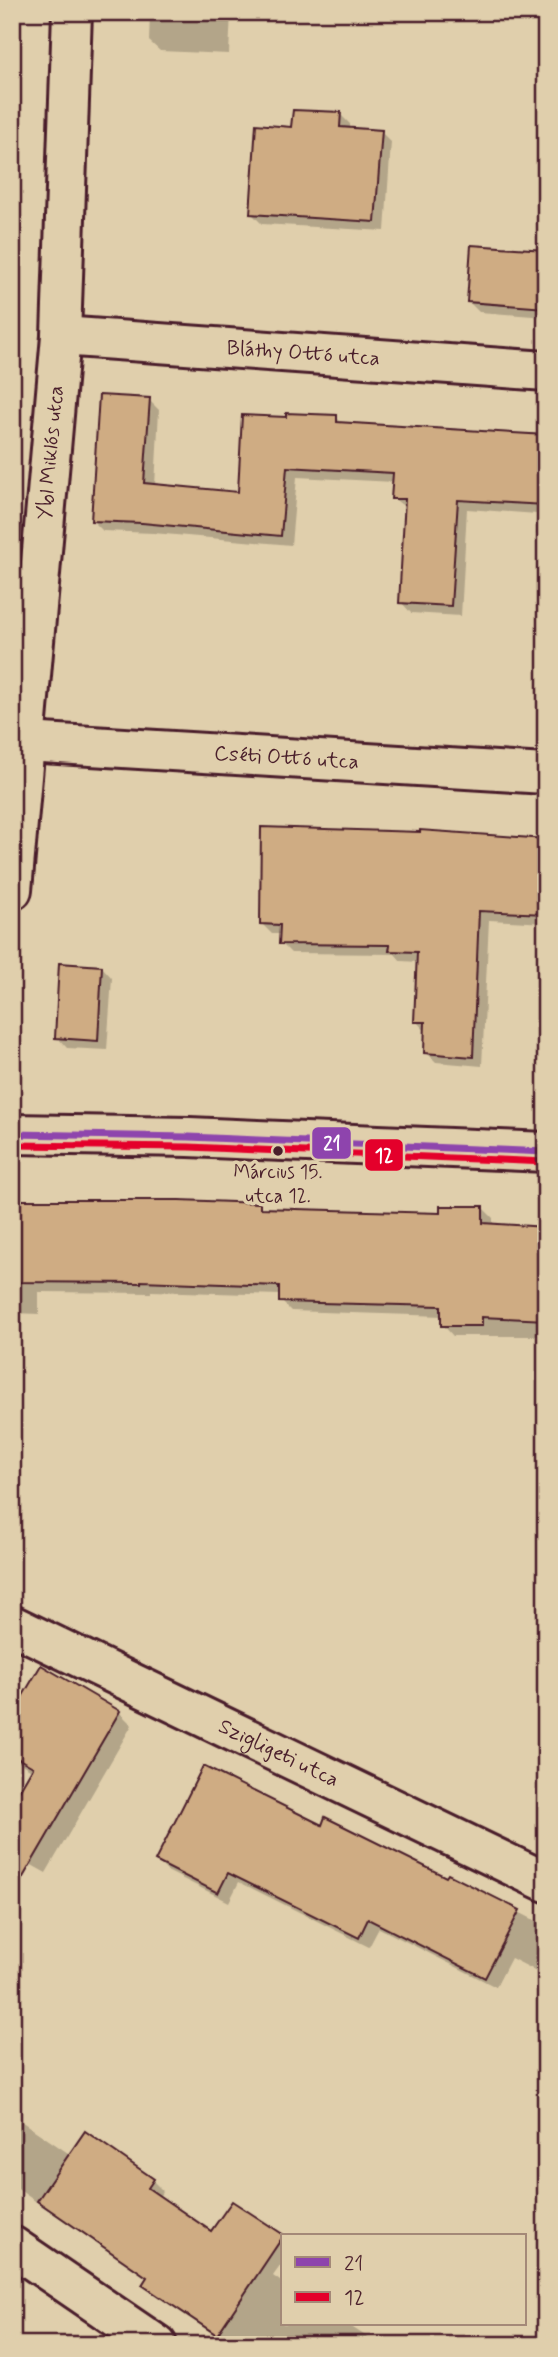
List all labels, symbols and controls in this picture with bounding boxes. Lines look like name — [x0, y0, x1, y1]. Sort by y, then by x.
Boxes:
street label: Bláthy Ottó utca — [226, 334, 381, 373]
street label: Ybl Miklós utca — [31, 384, 71, 521]
street label: Cséti Ottó utca — [213, 740, 360, 776]
line badge: 21 — [311, 1126, 352, 1160]
text: 21 — [323, 1132, 341, 1157]
line badge: 12 — [364, 1138, 404, 1172]
marker: Március 15. utca 12. — [271, 1144, 285, 1158]
text: 12 — [375, 1144, 393, 1169]
place label: Március 15. utca 12. — [234, 1160, 322, 1209]
street label: Szigligeti utca — [214, 1712, 344, 1794]
legend — [281, 2234, 526, 2326]
text: 21 — [344, 2250, 363, 2278]
text: 12 — [344, 2284, 364, 2312]

